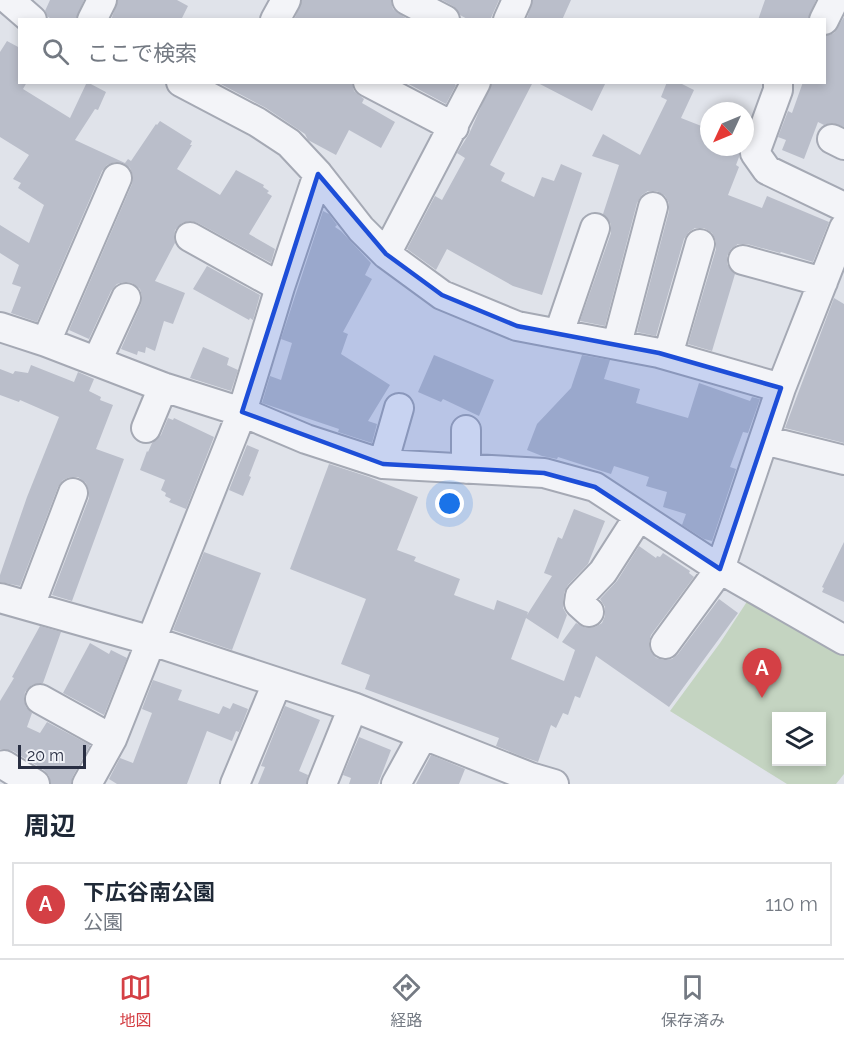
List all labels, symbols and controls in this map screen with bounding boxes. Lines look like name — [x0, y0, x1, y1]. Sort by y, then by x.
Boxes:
search box — [18, 18, 826, 84]
icon: search — [39, 35, 72, 68]
text: ここで検索 — [87, 40, 197, 66]
north arrow — [700, 102, 754, 156]
your location — [435, 489, 464, 518]
pin: A — [742, 648, 782, 698]
map controls — [772, 712, 826, 766]
button: layers — [772, 712, 826, 766]
scale bar — [18, 742, 86, 770]
text: 20 m — [27, 746, 64, 765]
text: 周辺 — [24, 811, 76, 841]
text: 下広谷南公園 — [83, 879, 215, 905]
text: A — [39, 892, 52, 916]
text: 110 m — [765, 892, 818, 916]
text: 公園 — [83, 910, 123, 934]
tab: 地図 — [119, 971, 152, 1031]
tab: 経路 — [390, 971, 423, 1031]
tab: 保存済み — [661, 971, 725, 1031]

